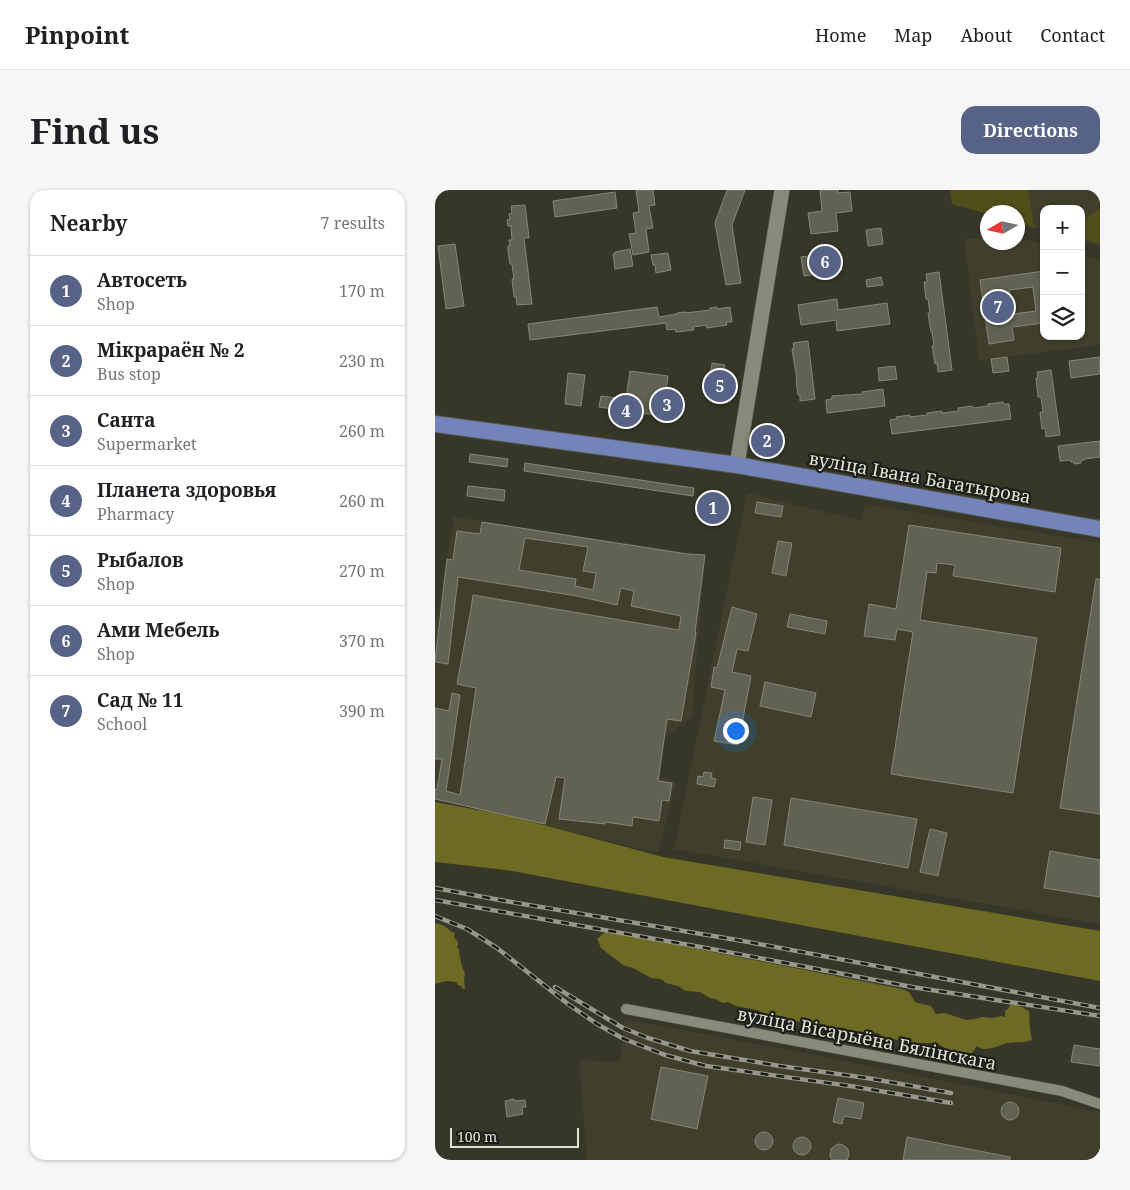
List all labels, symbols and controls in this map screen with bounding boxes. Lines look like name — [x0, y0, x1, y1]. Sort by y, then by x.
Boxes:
text: Pinpoint — [25, 18, 129, 51]
text: Home — [815, 23, 866, 47]
text: Map — [894, 23, 932, 47]
text: About — [960, 23, 1012, 47]
text: Contact — [1040, 23, 1105, 47]
button: Directions — [961, 106, 1100, 154]
text: Find us — [30, 107, 159, 154]
north arrow — [980, 205, 1025, 250]
map controls — [1040, 205, 1085, 340]
button: + — [1040, 205, 1085, 250]
text: Nearby — [50, 209, 128, 237]
text: 7 results — [321, 212, 385, 234]
pin: 6 — [809, 243, 841, 281]
button: − — [1040, 250, 1085, 295]
text: Автосеть — [97, 267, 187, 293]
text: 1 — [61, 280, 71, 302]
text: 170 m — [339, 280, 385, 302]
pin: 7 — [982, 288, 1014, 326]
text: Shop — [97, 293, 135, 315]
button: layers — [1040, 295, 1085, 340]
text: Мікрараён № 2 — [97, 337, 245, 363]
text: 2 — [61, 350, 71, 372]
text: 230 m — [339, 350, 385, 372]
text: Bus stop — [97, 363, 161, 385]
pin: 5 — [704, 367, 736, 405]
pin: 3 — [651, 386, 683, 424]
pin: 4 — [610, 392, 642, 430]
text: Санта — [97, 407, 155, 433]
text: 3 — [61, 420, 71, 442]
text: 260 m — [339, 420, 385, 442]
pin: 2 — [751, 422, 783, 460]
text: Supermarket — [97, 433, 197, 455]
street label: вуліца Івана Багатырова — [807, 446, 1033, 508]
text: Планета здоровья — [97, 477, 276, 503]
pin: 1 — [697, 489, 729, 527]
text: 4 — [61, 490, 71, 512]
text: 260 m — [339, 490, 385, 512]
text: Pharmacy — [97, 503, 174, 525]
text: Рыбалов — [97, 547, 183, 573]
text: 5 — [61, 560, 71, 582]
text: 270 m — [339, 560, 385, 582]
text: Shop — [97, 573, 135, 595]
text: Ами Мебель — [97, 617, 219, 643]
text: 6 — [61, 630, 71, 652]
text: 370 m — [339, 630, 385, 652]
text: Shop — [97, 643, 135, 665]
text: Сад № 11 — [97, 687, 184, 713]
text: 7 — [61, 700, 71, 722]
text: 390 m — [339, 700, 385, 722]
text: School — [97, 713, 147, 735]
your location — [723, 718, 749, 744]
street label: вуліца Вісарыёна Бялінскага — [735, 1001, 999, 1075]
scale bar — [450, 1125, 579, 1148]
text: 100 m — [457, 1127, 497, 1146]

